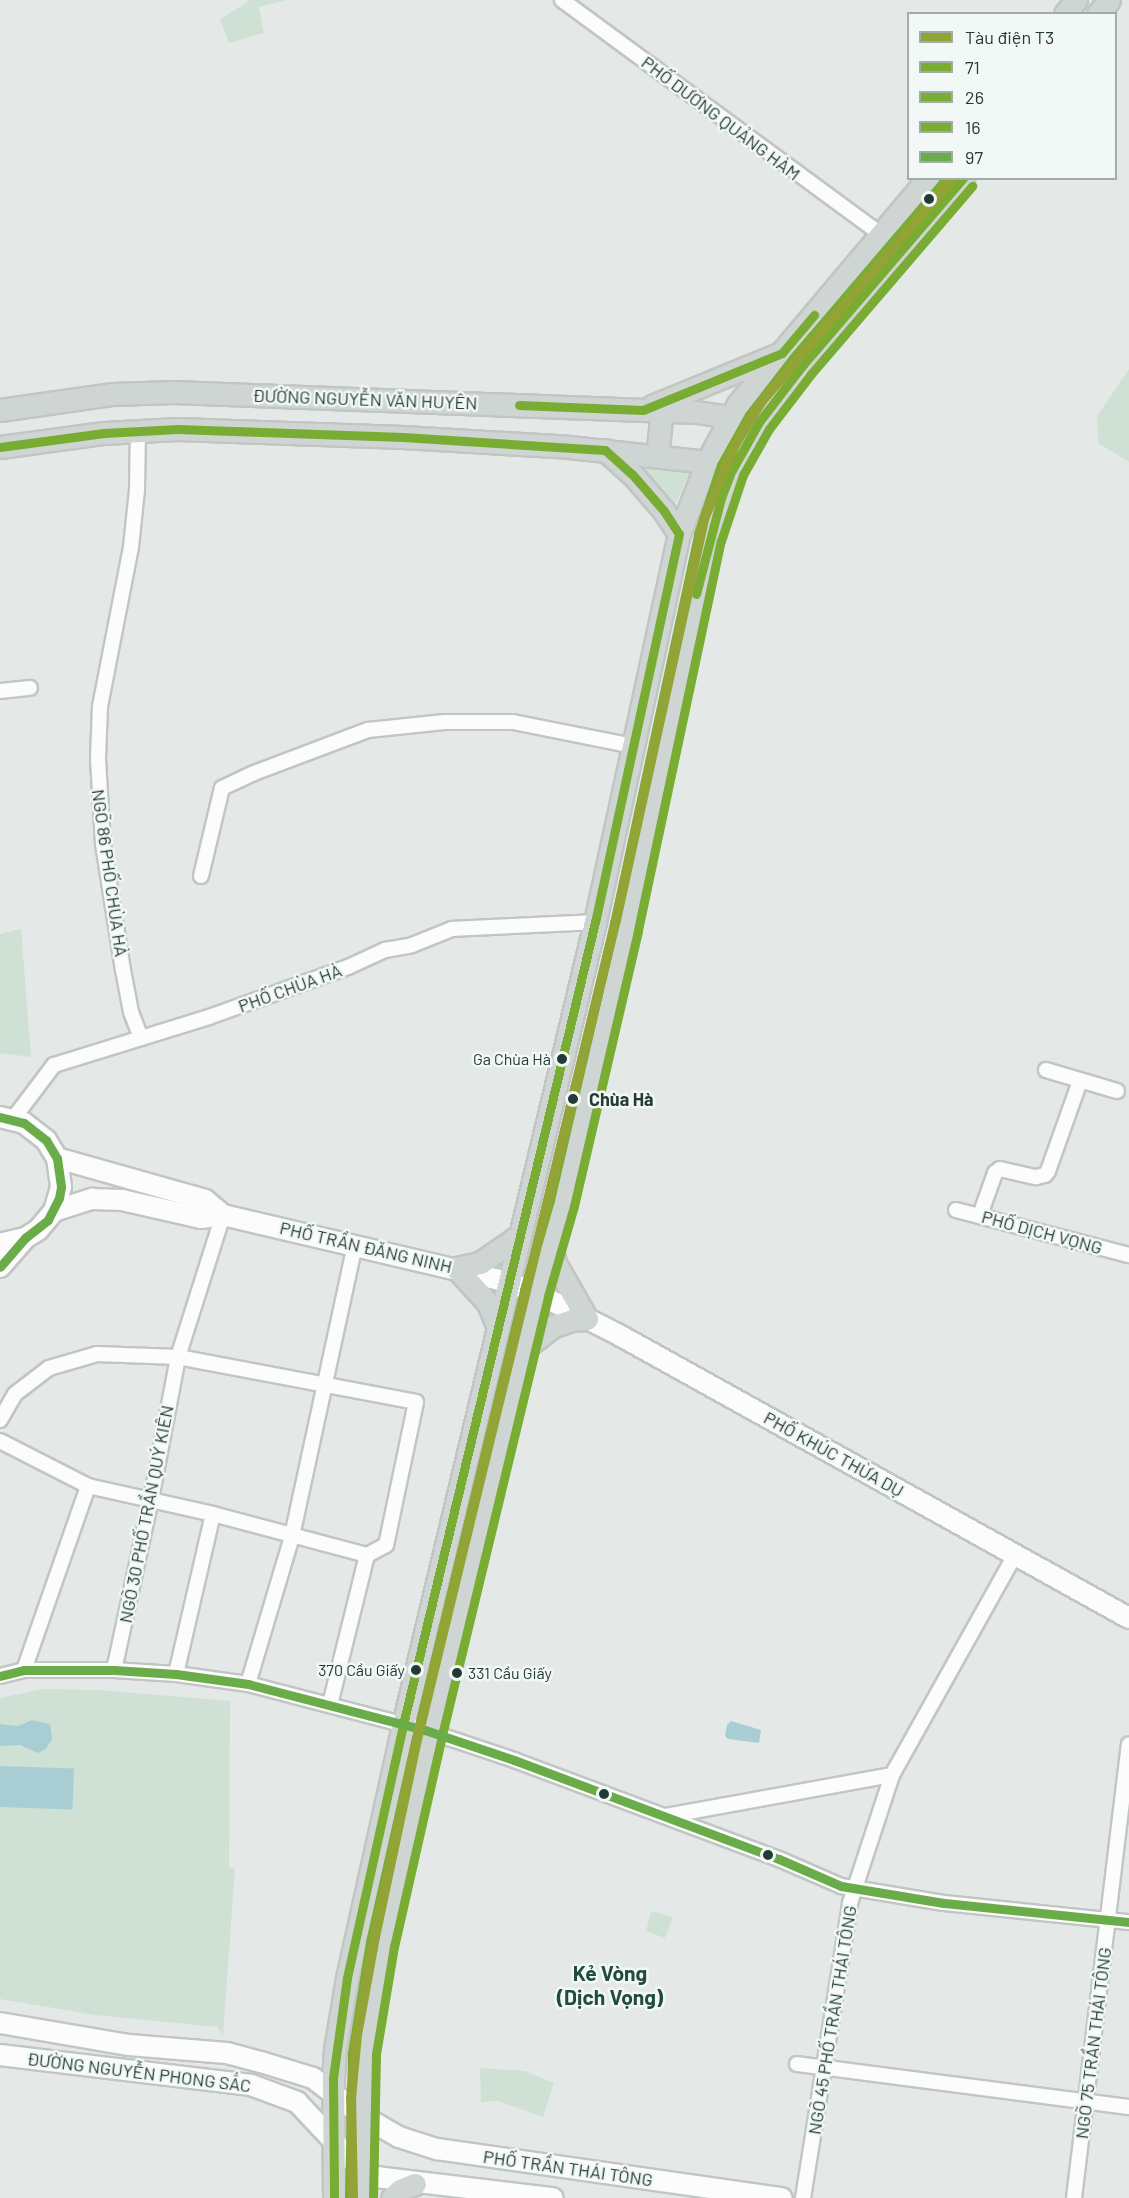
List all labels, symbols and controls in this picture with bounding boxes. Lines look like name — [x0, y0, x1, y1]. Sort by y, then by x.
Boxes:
legend — [907, 12, 1117, 180]
text: Tàu điện T3 — [965, 26, 1054, 48]
street label: PHỐ DƯƠNG QUẢNG HÀM — [637, 51, 805, 185]
text: 71 — [965, 56, 980, 78]
text: 26 — [965, 86, 984, 108]
text: 16 — [965, 116, 981, 138]
text: 97 — [965, 146, 983, 168]
unlabelled marker — [923, 193, 935, 205]
street label: ĐƯỜNG NGUYỄN VĂN HUYÊN — [252, 384, 478, 414]
street label: NGÕ 86 PHỐ CHÙA HÀ — [88, 788, 132, 958]
street label: PHỐ CHÙA HÀ — [235, 959, 345, 1017]
place label: Ga Chùa Hà — [473, 1049, 551, 1069]
marker: Ga Chùa Hà — [556, 1053, 568, 1065]
marker: Chùa Hà — [562, 1088, 584, 1110]
place label: Chùa Hà — [589, 1088, 654, 1110]
street label: PHỐ DỊCH VỌNG — [979, 1206, 1105, 1258]
street label: PHỐ TRẦN ĐĂNG NINH — [278, 1217, 454, 1277]
street label: NGÕ 30 PHỐ TRẦN QUÝ KIÊN — [114, 1403, 178, 1625]
street label: PHỐ KHÚC THỪA DỤ — [760, 1407, 908, 1501]
place label: 370 Cầu Giấy — [318, 1660, 405, 1680]
place label: 331 Cầu Giấy — [468, 1663, 552, 1683]
marker: 370 Cầu Giấy — [410, 1664, 422, 1676]
marker: 331 Cầu Giấy — [451, 1667, 463, 1679]
unlabelled marker — [598, 1788, 610, 1800]
unlabelled marker — [762, 1849, 774, 1861]
street label: NGÕ 45 PHỐ TRẦN THÁI TÔNG — [803, 1904, 861, 2136]
street label: NGÕ 75 TRẦN THÁI TÔNG — [1071, 1946, 1115, 2140]
district label: Kẻ Vòng (Dịch Vọng) — [557, 1960, 663, 2010]
street label: ĐƯỜNG NGUYỄN PHONG SẮC — [26, 2048, 252, 2096]
street label: PHỐ TRẦN THÁI TÔNG — [482, 2145, 654, 2191]

